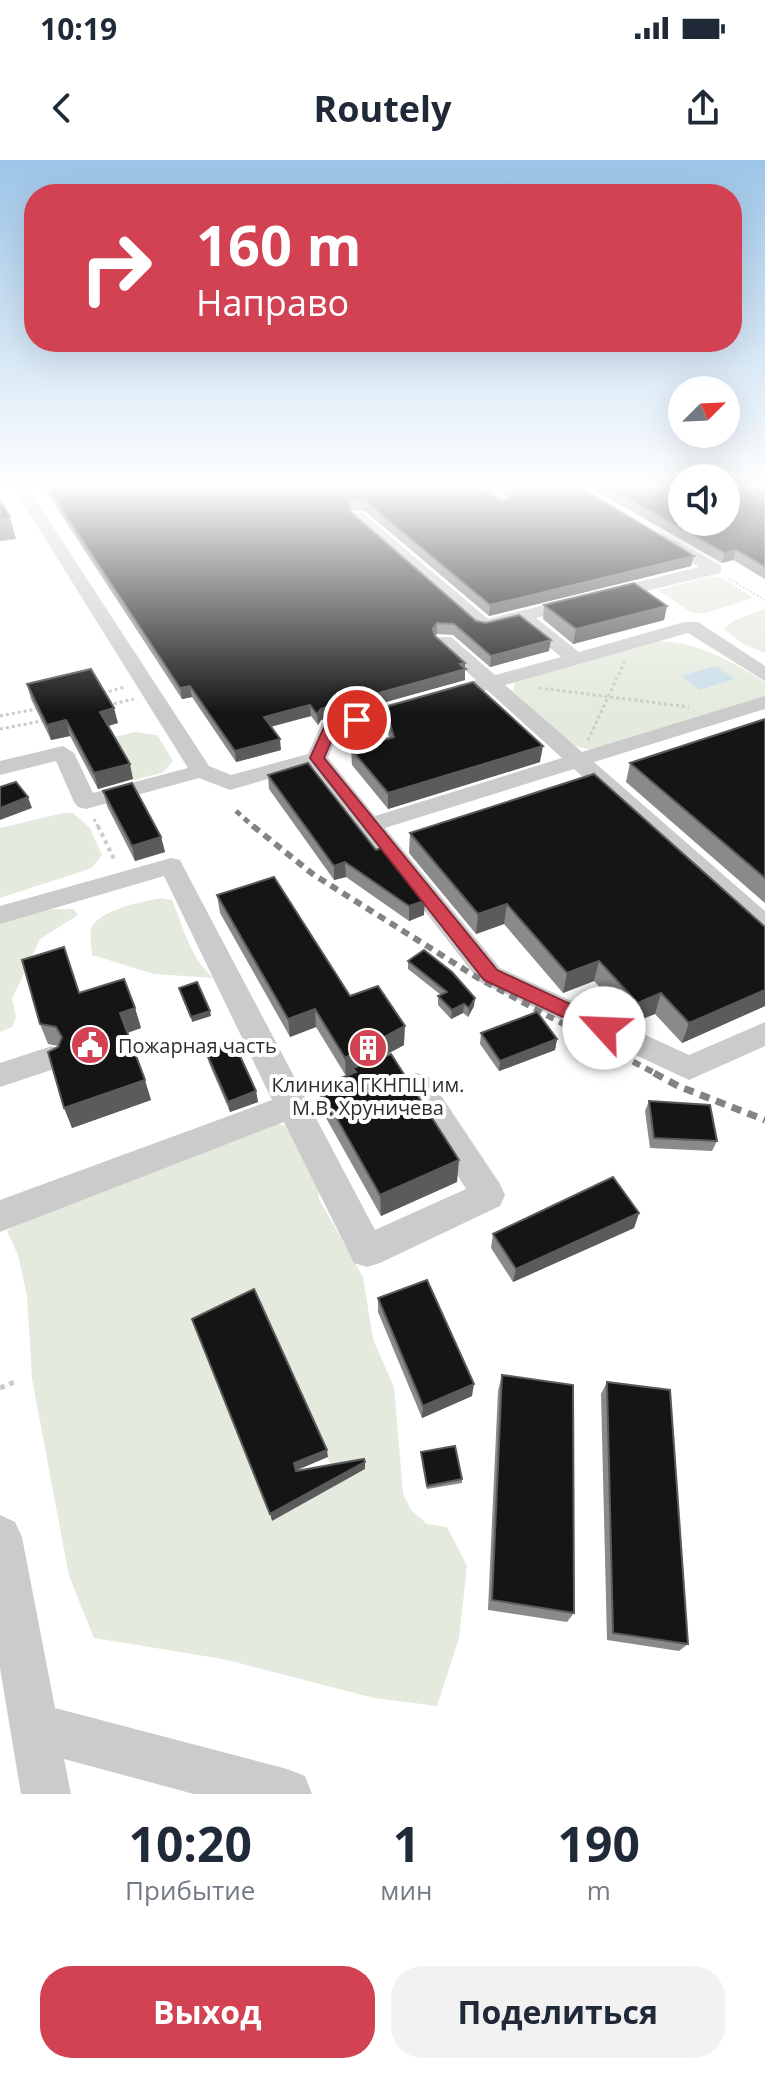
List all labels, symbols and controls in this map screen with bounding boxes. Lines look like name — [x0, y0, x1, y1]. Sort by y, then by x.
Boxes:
text: 10:19 — [40, 8, 117, 49]
text: Routely — [313, 84, 452, 133]
icon: back — [40, 86, 84, 130]
icon: share — [681, 86, 725, 130]
text: 160 m — [196, 206, 362, 282]
icon: right — [64, 216, 168, 320]
text: Направо — [196, 278, 349, 327]
north arrow — [668, 376, 740, 448]
map controls — [668, 376, 740, 536]
button: sound — [668, 464, 740, 536]
pin — [323, 686, 391, 754]
icon: arrive — [335, 698, 379, 742]
position arrow — [562, 986, 646, 1070]
public building icon: Пожарная часть — [69, 1024, 111, 1066]
building icon: Клиника ГКНПЦ им. М.В. Хруничева — [347, 1027, 389, 1069]
place label: Пожарная часть — [118, 1032, 277, 1059]
place label: Клиника ГКНПЦ им. М.В. Хруничева — [272, 1071, 464, 1121]
text: 10:20 — [128, 1811, 252, 1876]
text: 1 — [393, 1811, 420, 1876]
text: 190 — [558, 1811, 640, 1876]
text: Прибытие — [125, 1872, 255, 1908]
text: мин — [380, 1872, 432, 1908]
text: m — [587, 1872, 611, 1908]
button: Выход — [40, 1966, 375, 2058]
button: Поделиться — [391, 1966, 725, 2058]

